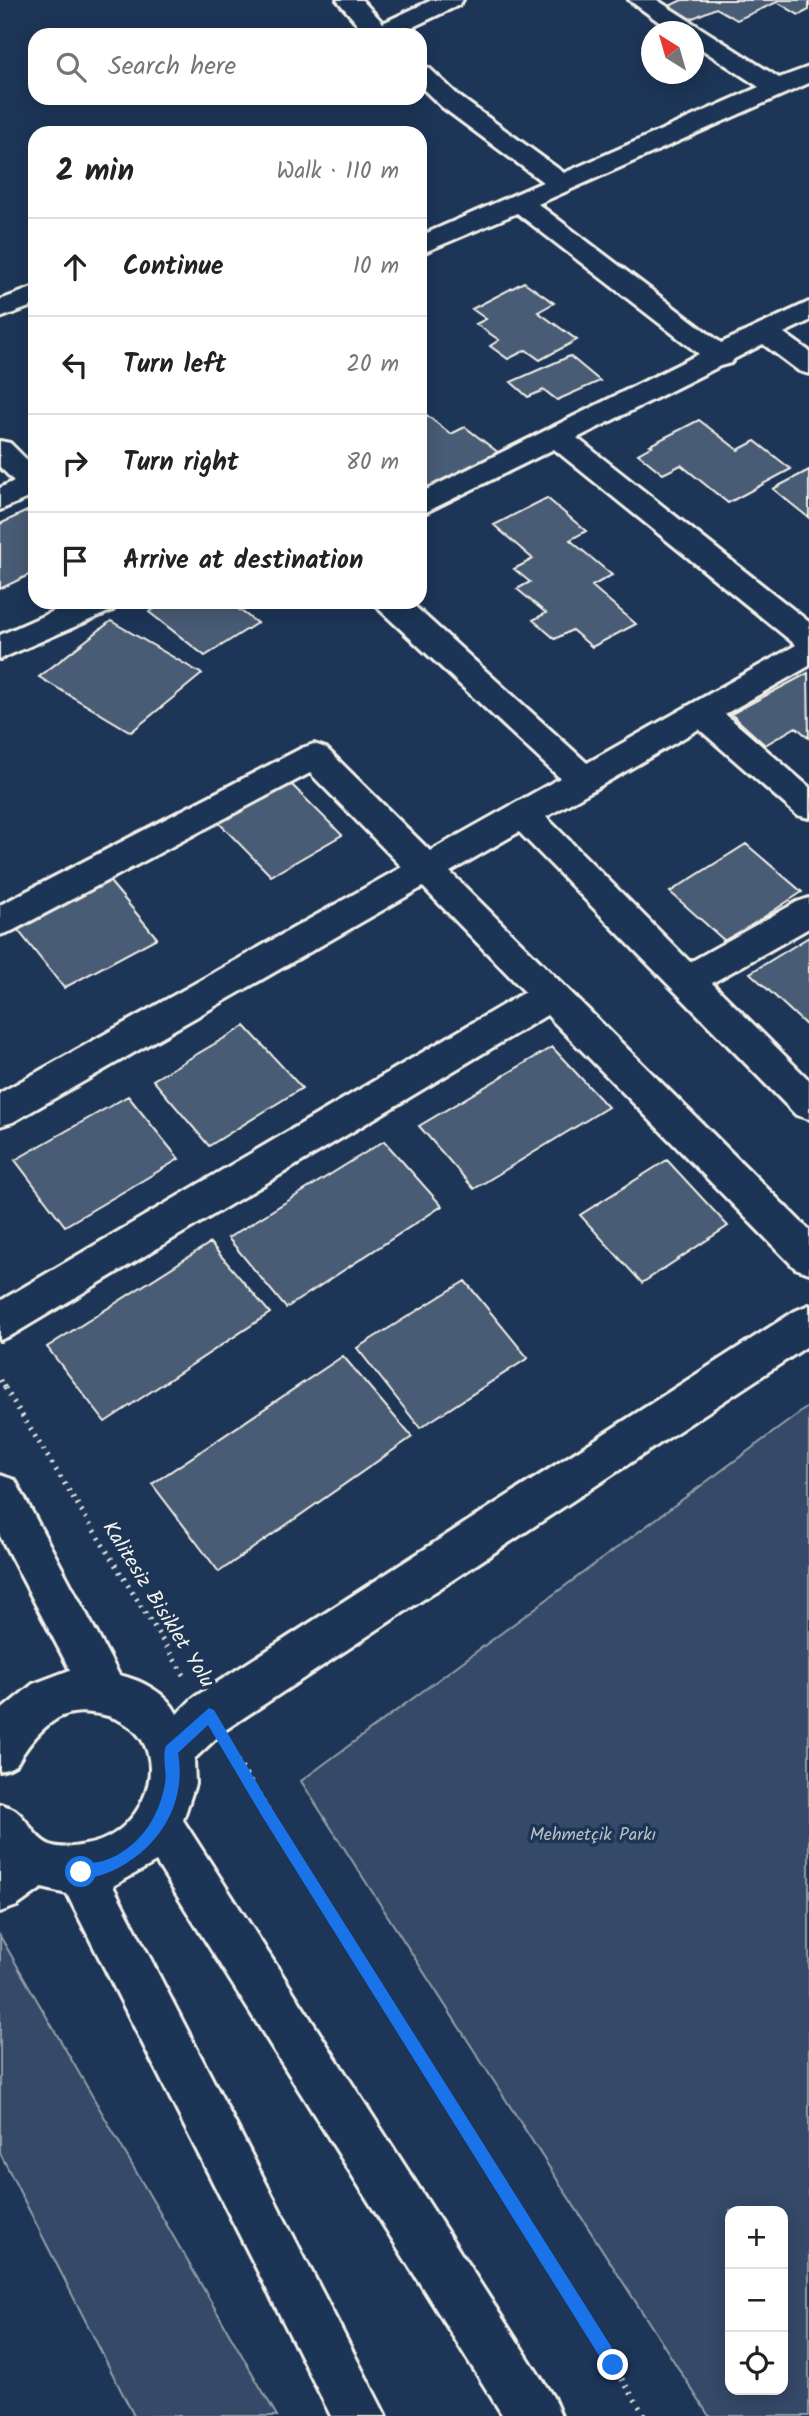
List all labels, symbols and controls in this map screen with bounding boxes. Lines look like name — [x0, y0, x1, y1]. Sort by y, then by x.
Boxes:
north arrow — [641, 21, 704, 84]
search box — [28, 28, 427, 105]
text: Search here — [108, 46, 236, 88]
icon: search — [52, 48, 90, 86]
text: 2 min — [56, 148, 134, 196]
text: Walk · 110 m — [276, 154, 399, 190]
text: Continue — [123, 246, 224, 288]
icon: ahead — [56, 248, 94, 286]
text: 10 m — [353, 249, 399, 285]
text: Turn left — [123, 344, 226, 386]
icon: left — [56, 346, 94, 384]
text: 20 m — [347, 347, 399, 383]
text: Turn right — [123, 442, 239, 484]
icon: right — [56, 444, 94, 482]
text: 80 m — [346, 445, 399, 481]
text: Arrive at destination — [123, 540, 363, 582]
icon: arrive — [56, 542, 94, 580]
street label: Kalitesiz Bisiklet Yolu — [93, 1515, 223, 1695]
park label: Mehmetçik Parkı — [530, 1821, 656, 1850]
route start — [65, 1856, 96, 1887]
map controls — [725, 2206, 788, 2395]
button: + — [725, 2206, 788, 2269]
button: − — [725, 2269, 788, 2332]
button: locate — [725, 2332, 788, 2395]
route end — [597, 2349, 628, 2380]

